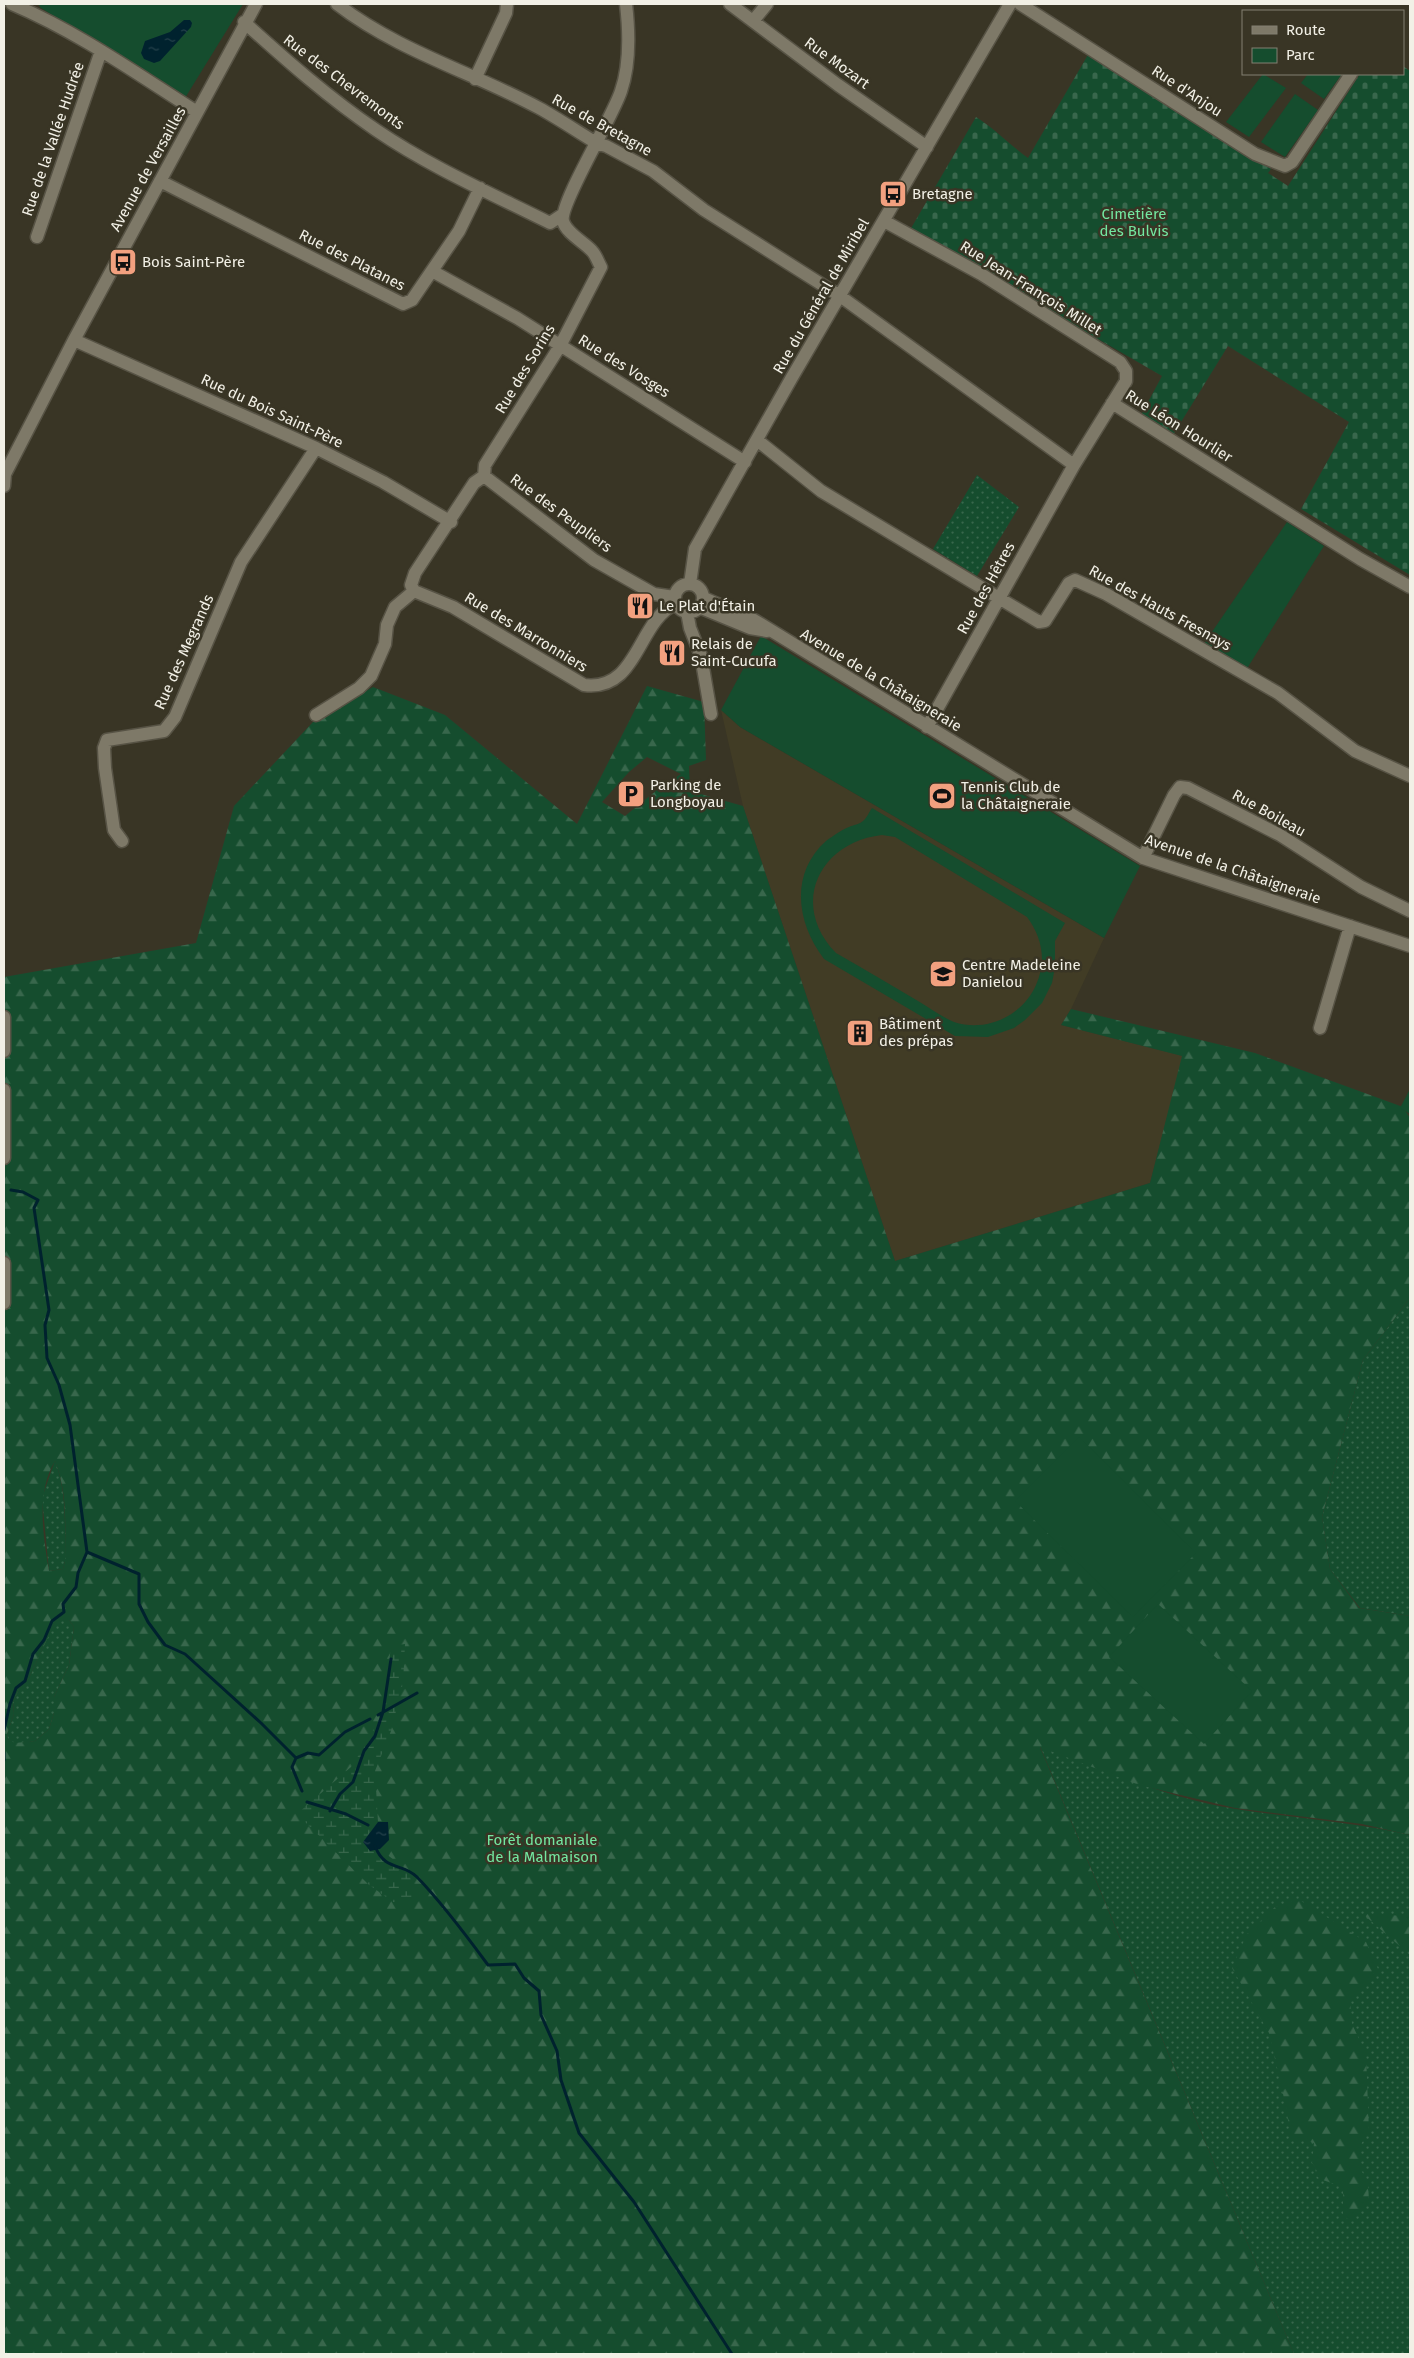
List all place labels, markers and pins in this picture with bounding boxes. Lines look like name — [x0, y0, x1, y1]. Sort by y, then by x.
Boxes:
bus stop icon: Bretagne — [878, 179, 908, 209]
place label: Bretagne — [912, 185, 973, 203]
bus stop icon: Bois Saint-Père — [108, 247, 138, 277]
place label: Bois Saint-Père — [142, 253, 245, 271]
restaurant icon: Le Plat d'Étain — [625, 591, 655, 621]
place label: Le Plat d'Étain — [659, 597, 755, 615]
place label: Relais de Saint-Cucufa — [691, 635, 777, 670]
restaurant icon: Relais de Saint-Cucufa — [657, 638, 687, 668]
place label: Parking de Longboyau — [650, 776, 724, 811]
place label: Tennis Club de la Châtaigneraie — [961, 778, 1071, 813]
parking icon: Parking de Longboyau — [616, 779, 646, 809]
sports icon: Tennis Club de la Châtaigneraie — [927, 781, 957, 811]
place label: Centre Madeleine Danielou — [962, 956, 1081, 991]
school or university icon: Centre Madeleine Danielou — [928, 959, 958, 989]
place label: Bâtiment des prépas — [879, 1015, 953, 1050]
building icon: Bâtiment des prépas — [845, 1018, 875, 1048]

